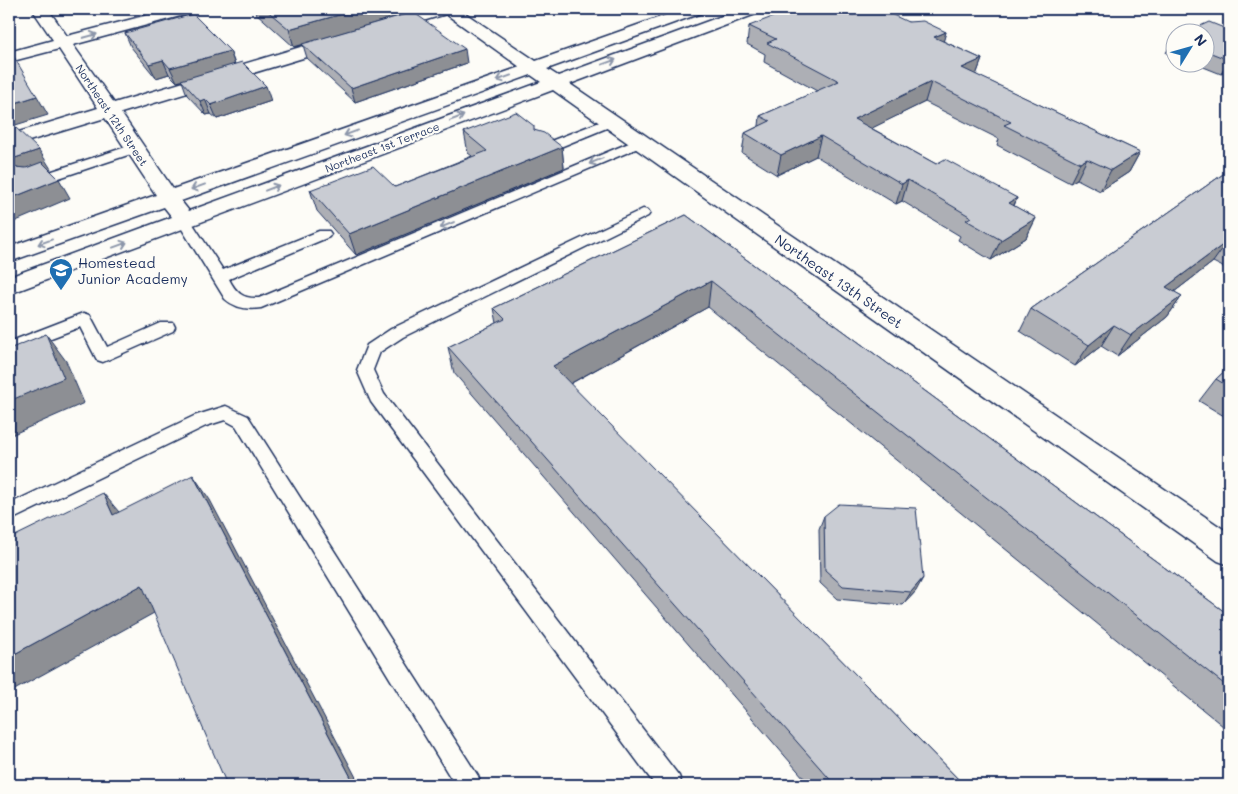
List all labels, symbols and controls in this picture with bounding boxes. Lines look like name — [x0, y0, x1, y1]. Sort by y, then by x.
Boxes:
north arrow — [1166, 22, 1216, 72]
one-way arrow — [81, 30, 97, 40]
text: N — [1190, 30, 1212, 50]
one-way arrow — [601, 57, 617, 66]
street label: Northeast 12th Street — [72, 61, 152, 169]
one-way arrow — [497, 74, 512, 83]
one-way arrow — [449, 113, 464, 123]
street label: Northeast 1st Terrace — [323, 118, 441, 176]
one-way arrow — [344, 129, 359, 138]
one-way arrow — [589, 157, 604, 167]
one-way arrow — [191, 183, 206, 192]
one-way arrow — [264, 183, 279, 192]
one-way arrow — [440, 221, 455, 231]
street label: Northeast 13th Street — [771, 230, 907, 332]
one-way arrow — [38, 238, 53, 247]
one-way arrow — [112, 240, 127, 249]
place label: Homestead Junior Academy — [78, 253, 188, 288]
school or university icon: Homestead Junior Academy — [48, 257, 74, 291]

